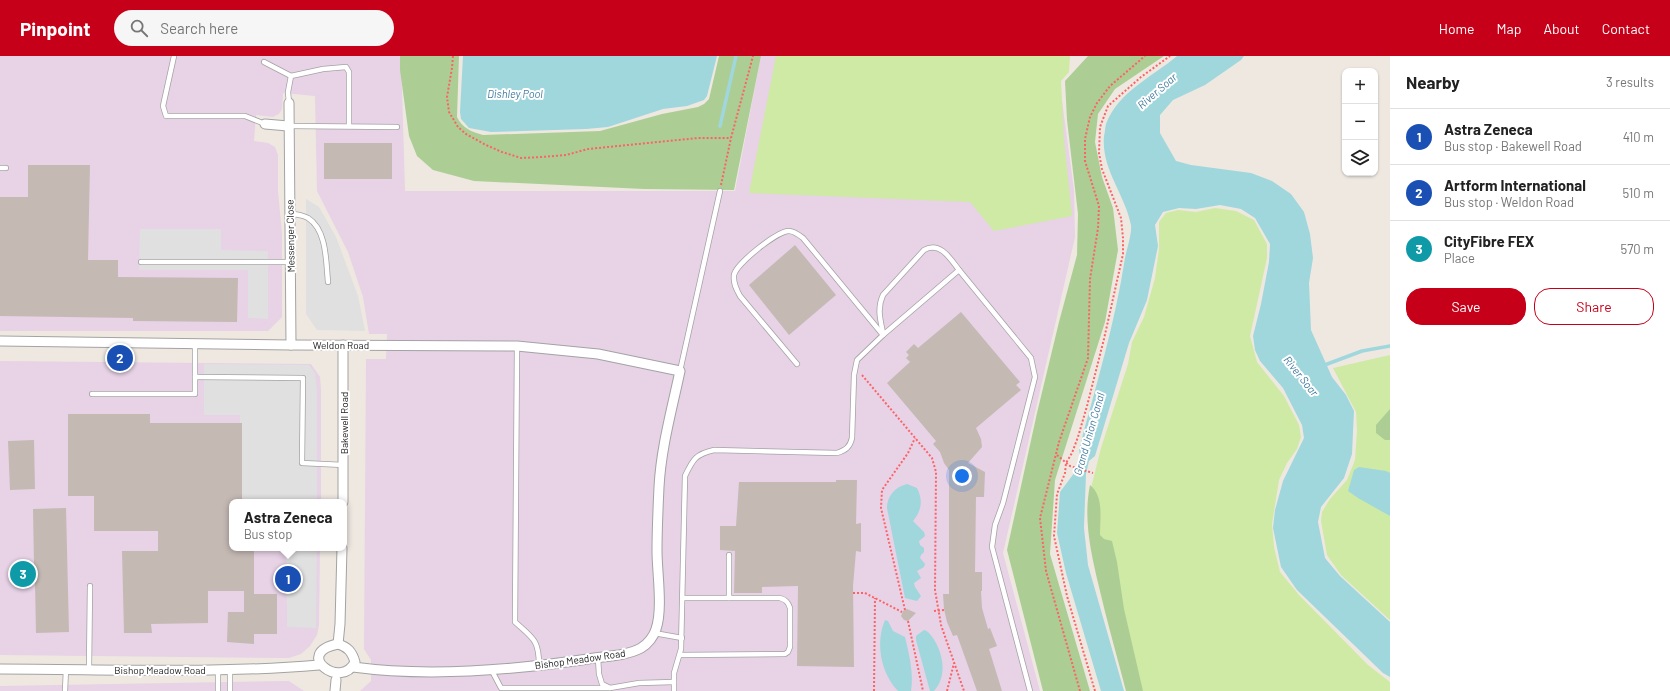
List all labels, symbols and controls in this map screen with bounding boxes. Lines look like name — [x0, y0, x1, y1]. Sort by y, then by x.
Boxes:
search box — [114, 10, 394, 46]
text: Pinpoint — [20, 17, 90, 40]
icon: search — [128, 17, 150, 39]
text: Search here — [160, 19, 238, 37]
text: Home — [1439, 20, 1475, 37]
text: Map — [1497, 20, 1521, 37]
text: About — [1543, 20, 1580, 37]
text: Contact — [1602, 20, 1650, 37]
map controls — [1342, 68, 1378, 176]
button: + — [1342, 68, 1378, 104]
water label: River Soar — [1134, 69, 1180, 111]
text: Nearby — [1406, 72, 1460, 92]
text: 3 results — [1606, 74, 1654, 90]
water label: Dishley Pool — [487, 87, 543, 100]
button: − — [1342, 104, 1378, 140]
text: Astra Zeneca — [1444, 120, 1533, 138]
text: 1 — [1417, 129, 1421, 145]
text: 410 m — [1623, 129, 1654, 145]
text: Bus stop · Bakewell Road — [1444, 138, 1582, 154]
button: layers — [1342, 140, 1378, 176]
text: Artform International — [1444, 176, 1586, 194]
text: 2 — [1415, 185, 1423, 201]
text: 510 m — [1622, 185, 1654, 201]
text: Bus stop · Weldon Road — [1444, 194, 1574, 210]
street label: Messenger Close — [283, 199, 297, 273]
text: CityFibre FEX — [1444, 232, 1534, 250]
text: 3 — [1415, 241, 1423, 257]
text: 570 m — [1620, 241, 1654, 257]
text: Place — [1444, 250, 1475, 266]
button: Save — [1406, 288, 1526, 325]
button: Share — [1534, 288, 1654, 325]
street label: Weldon Road — [313, 339, 369, 351]
pin: 2 — [107, 343, 133, 373]
water label: River Soar — [1281, 353, 1322, 399]
water label: Grand Union Canal — [1071, 391, 1107, 477]
street label: Bakewell Road — [338, 392, 350, 454]
your location — [952, 466, 972, 486]
popup — [229, 499, 347, 551]
text: Astra Zeneca — [244, 508, 332, 526]
text: Bus stop — [244, 526, 292, 542]
pin: 3 — [10, 559, 36, 589]
pin: 1 — [275, 564, 301, 594]
street label: Bishop Meadow Road — [534, 647, 626, 671]
street label: Bishop Meadow Road — [114, 664, 206, 676]

